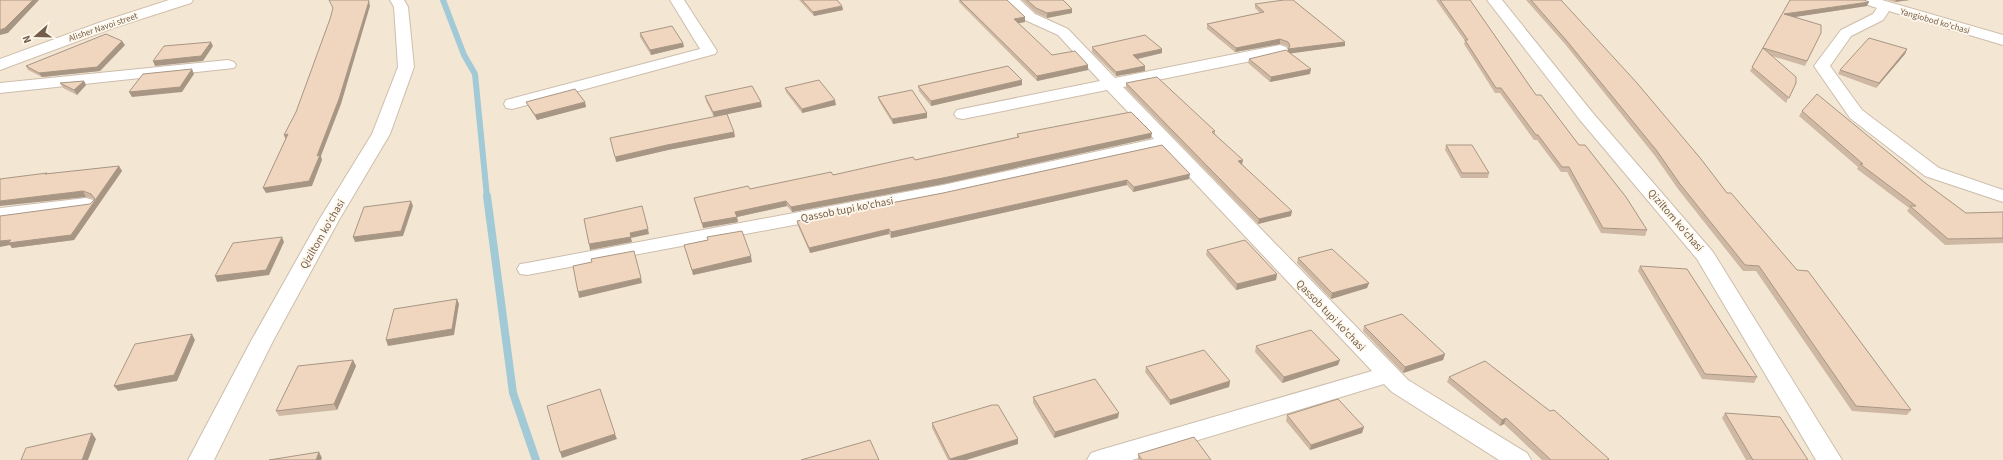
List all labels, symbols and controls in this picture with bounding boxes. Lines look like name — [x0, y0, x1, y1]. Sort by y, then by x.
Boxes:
street label: Yangiobod ko'chasi — [1898, 5, 1971, 38]
street label: Alisher Navoi street — [67, 10, 140, 45]
north arrow — [16, 16, 56, 56]
text: N — [19, 33, 35, 45]
street label: Qiziltom ko'chasi — [1644, 186, 1707, 255]
street label: Qassob tupi ko'chasi — [799, 193, 895, 226]
street label: Qiziltom ko'chasi — [296, 197, 348, 272]
street label: Qassob tupi ko'chasi — [1293, 276, 1369, 354]

